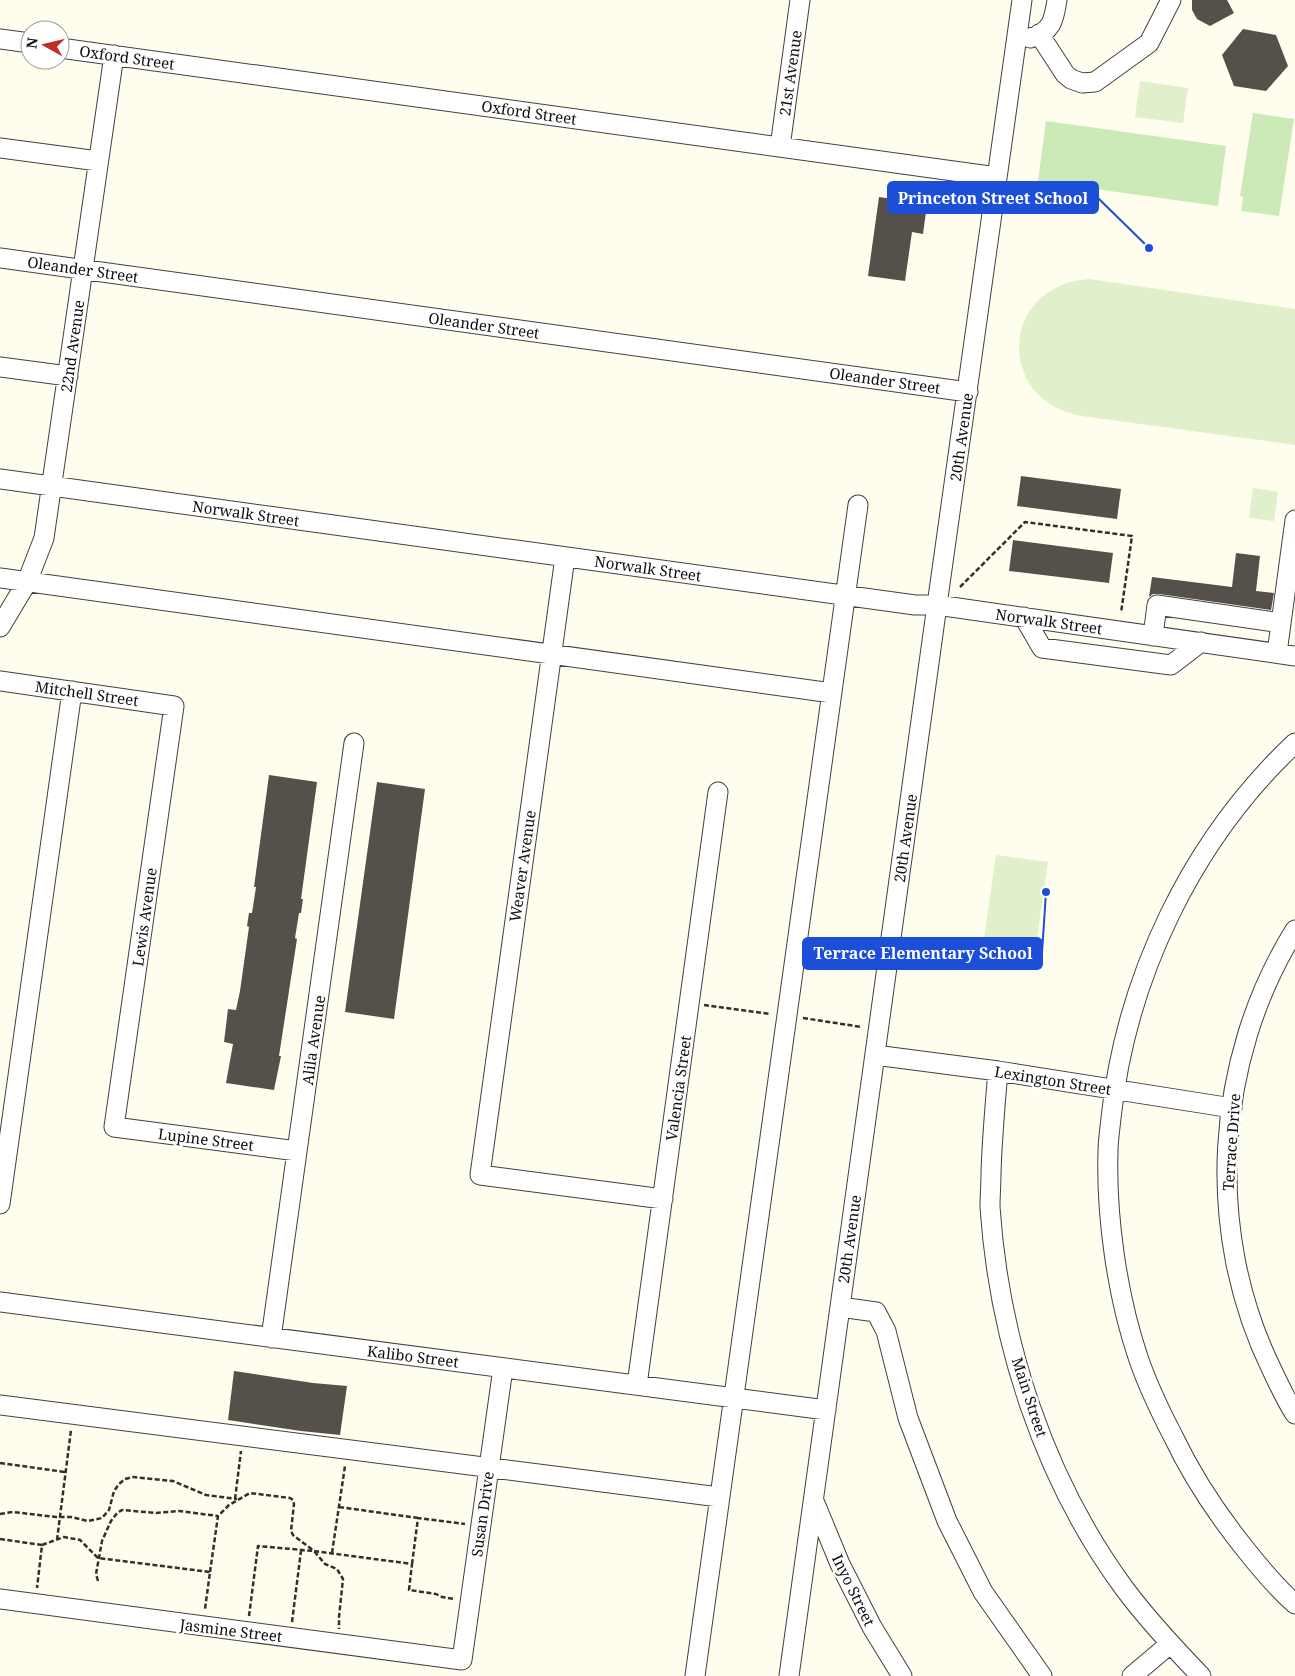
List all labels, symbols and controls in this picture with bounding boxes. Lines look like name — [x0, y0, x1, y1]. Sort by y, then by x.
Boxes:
north arrow — [20, 20, 70, 70]
street label: 21st Avenue — [774, 29, 806, 117]
text: N — [21, 36, 42, 50]
street label: Oxford Street — [78, 40, 176, 74]
street label: Oxford Street — [480, 95, 578, 129]
callout: Princeton Street School — [888, 182, 1098, 213]
text: Princeton Street School — [898, 187, 1089, 209]
street label: Oleander Street — [26, 251, 140, 287]
street label: 22nd Avenue — [56, 298, 88, 394]
street label: Oleander Street — [427, 307, 541, 343]
street label: Oleander Street — [828, 362, 942, 398]
street label: 20th Avenue — [945, 391, 977, 483]
street label: Norwalk Street — [191, 496, 301, 530]
street label: Norwalk Street — [593, 551, 703, 585]
street label: Norwalk Street — [994, 604, 1104, 638]
street label: Mitchell Street — [34, 676, 140, 710]
street label: 20th Avenue — [889, 792, 921, 884]
street label: Weaver Avenue — [504, 809, 540, 923]
street label: Lewis Avenue — [127, 866, 161, 968]
callout: Terrace Elementary School — [803, 938, 1042, 969]
text: Terrace Elementary School — [813, 942, 1033, 964]
street label: Alila Avenue — [297, 994, 329, 1086]
street label: Valencia Street — [661, 1034, 695, 1142]
street label: Lexington Street — [993, 1061, 1113, 1099]
street label: Terrace Drive — [1218, 1093, 1244, 1191]
street label: Lupine Street — [157, 1123, 255, 1155]
street label: 20th Avenue — [833, 1193, 865, 1285]
street label: Kalibo Street — [366, 1340, 460, 1372]
street label: Main Street — [1008, 1355, 1052, 1439]
street label: Susan Drive — [466, 1470, 498, 1558]
street label: Inyo Street — [828, 1551, 880, 1629]
street label: Jasmine Street — [178, 1614, 283, 1646]

